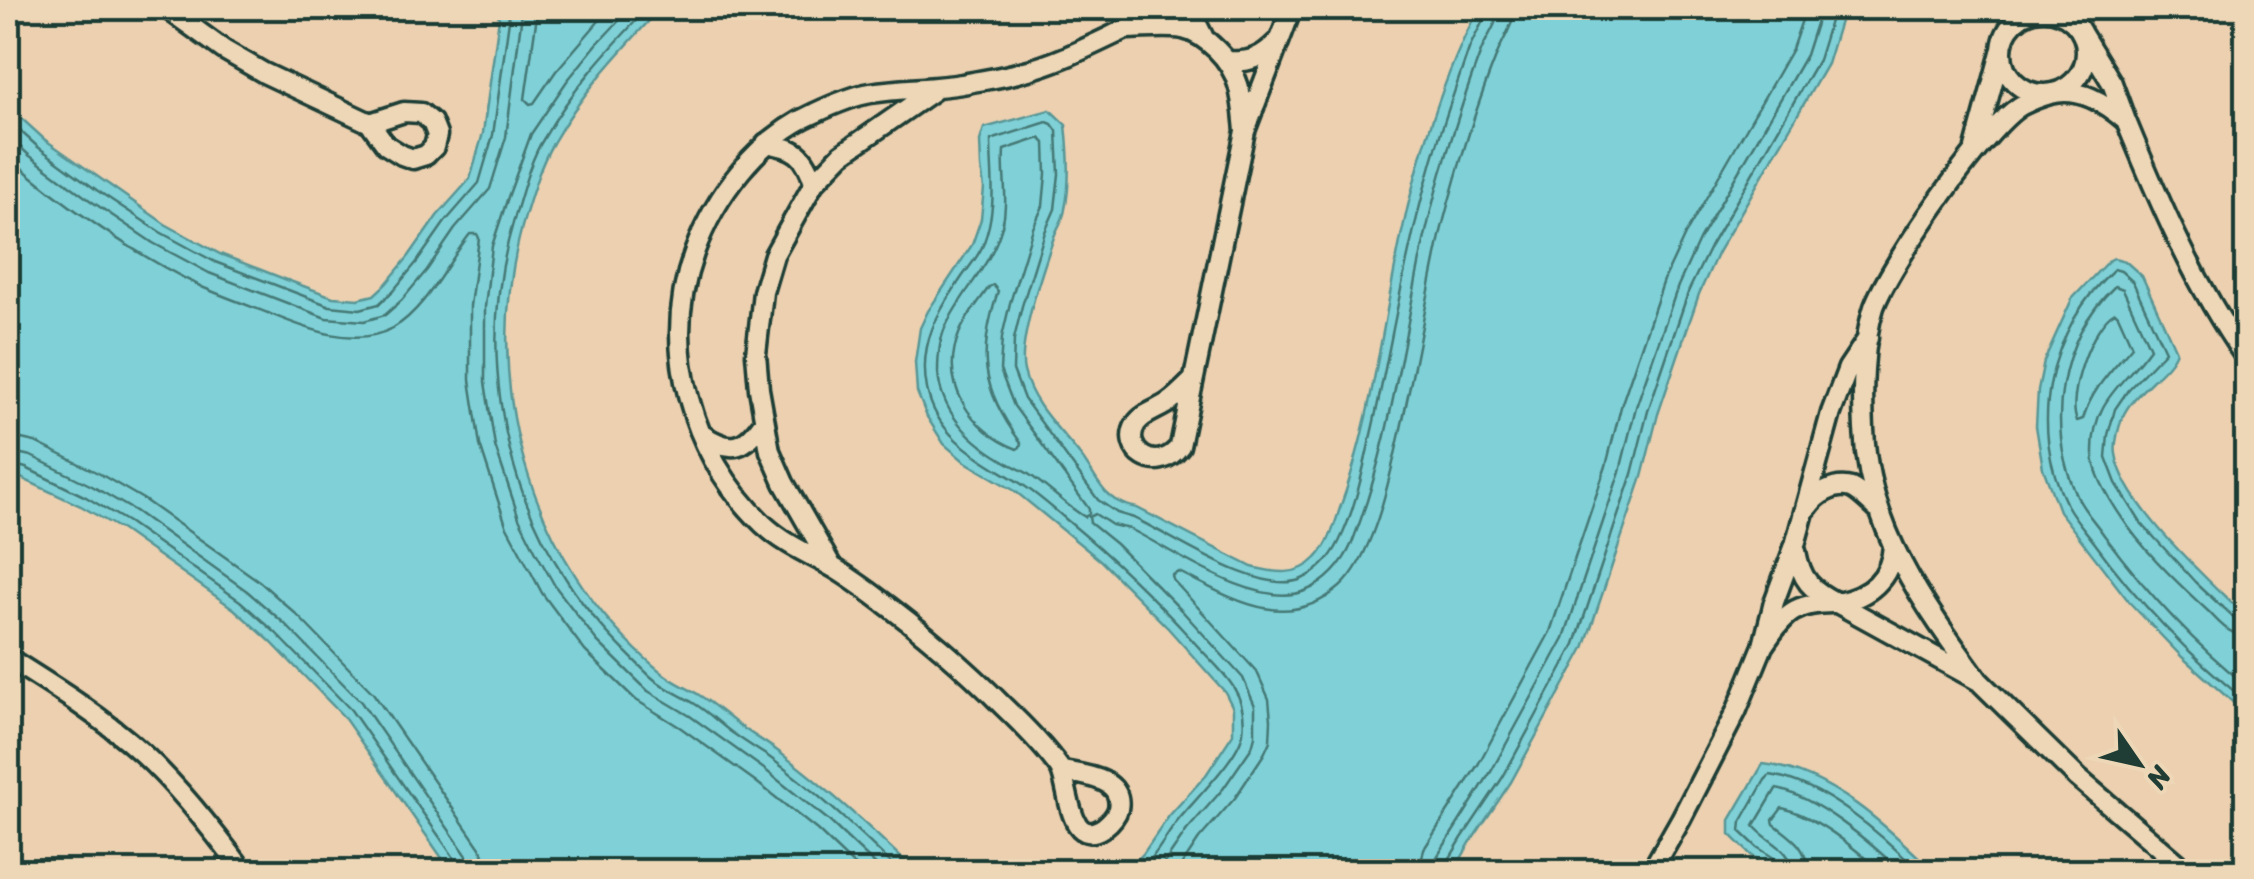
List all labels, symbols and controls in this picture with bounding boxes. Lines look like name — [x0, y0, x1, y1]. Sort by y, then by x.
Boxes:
north arrow — [2089, 714, 2189, 814]
text: N — [2133, 755, 2186, 800]

